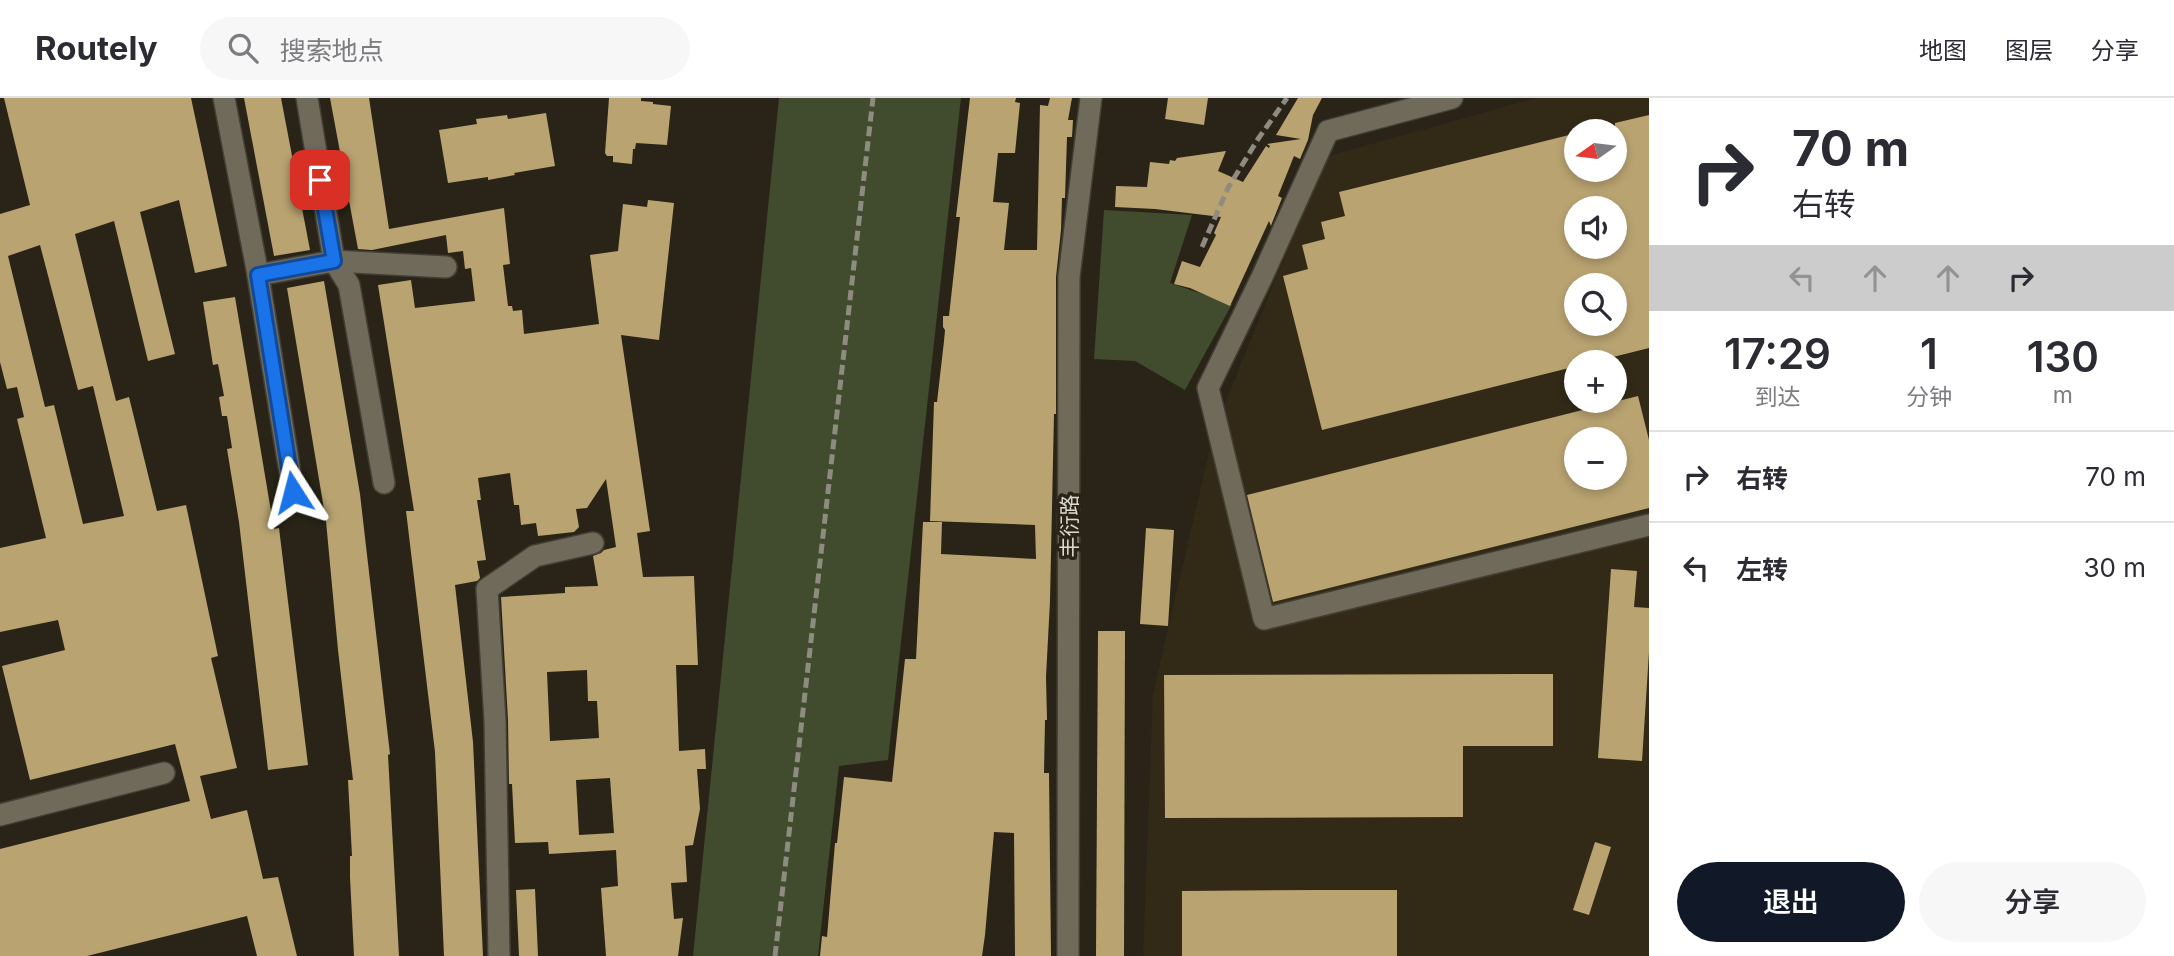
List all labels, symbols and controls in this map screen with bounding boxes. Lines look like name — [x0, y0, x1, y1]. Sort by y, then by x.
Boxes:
search box — [200, 17, 690, 80]
text: Routely — [35, 28, 158, 68]
icon: search — [224, 29, 262, 67]
text: 搜索地点 — [280, 35, 384, 66]
text: 地图 — [1919, 36, 1967, 65]
text: 图层 — [2005, 36, 2053, 65]
text: 分享 — [2091, 36, 2139, 65]
north arrow — [1564, 119, 1628, 182]
map controls — [1564, 119, 1627, 490]
text: 70 m — [1792, 119, 1909, 178]
icon: right — [1677, 126, 1768, 217]
pin — [290, 150, 350, 210]
icon: arrive — [301, 161, 339, 199]
text: 右转 — [1792, 185, 1856, 224]
button: sound — [1564, 196, 1627, 259]
icon: left — [1783, 259, 1821, 297]
icon: ahead — [1856, 259, 1894, 297]
icon: ahead — [1929, 259, 1967, 297]
icon: right — [2002, 259, 2040, 297]
button: search — [1564, 273, 1627, 336]
text: 17:29 — [1724, 328, 1831, 379]
text: 1 — [1920, 328, 1938, 379]
text: 130 — [2027, 331, 2099, 382]
button: + — [1564, 350, 1627, 413]
text: m — [2053, 381, 2073, 409]
text: 到达 — [1754, 383, 1800, 411]
text: 分钟 — [1906, 383, 1952, 411]
button: − — [1564, 427, 1627, 490]
position arrow — [256, 455, 330, 529]
icon: right — [1677, 458, 1715, 496]
text: 70 m — [2085, 461, 2146, 492]
text: 右转 — [1736, 463, 1788, 494]
street label: 丰衍路 — [1057, 495, 1082, 558]
icon: left — [1677, 549, 1715, 587]
text: 30 m — [2083, 552, 2146, 583]
text: 左转 — [1736, 554, 1788, 585]
button: 退出 — [1677, 862, 1905, 942]
button: 分享 — [1919, 862, 2146, 942]

